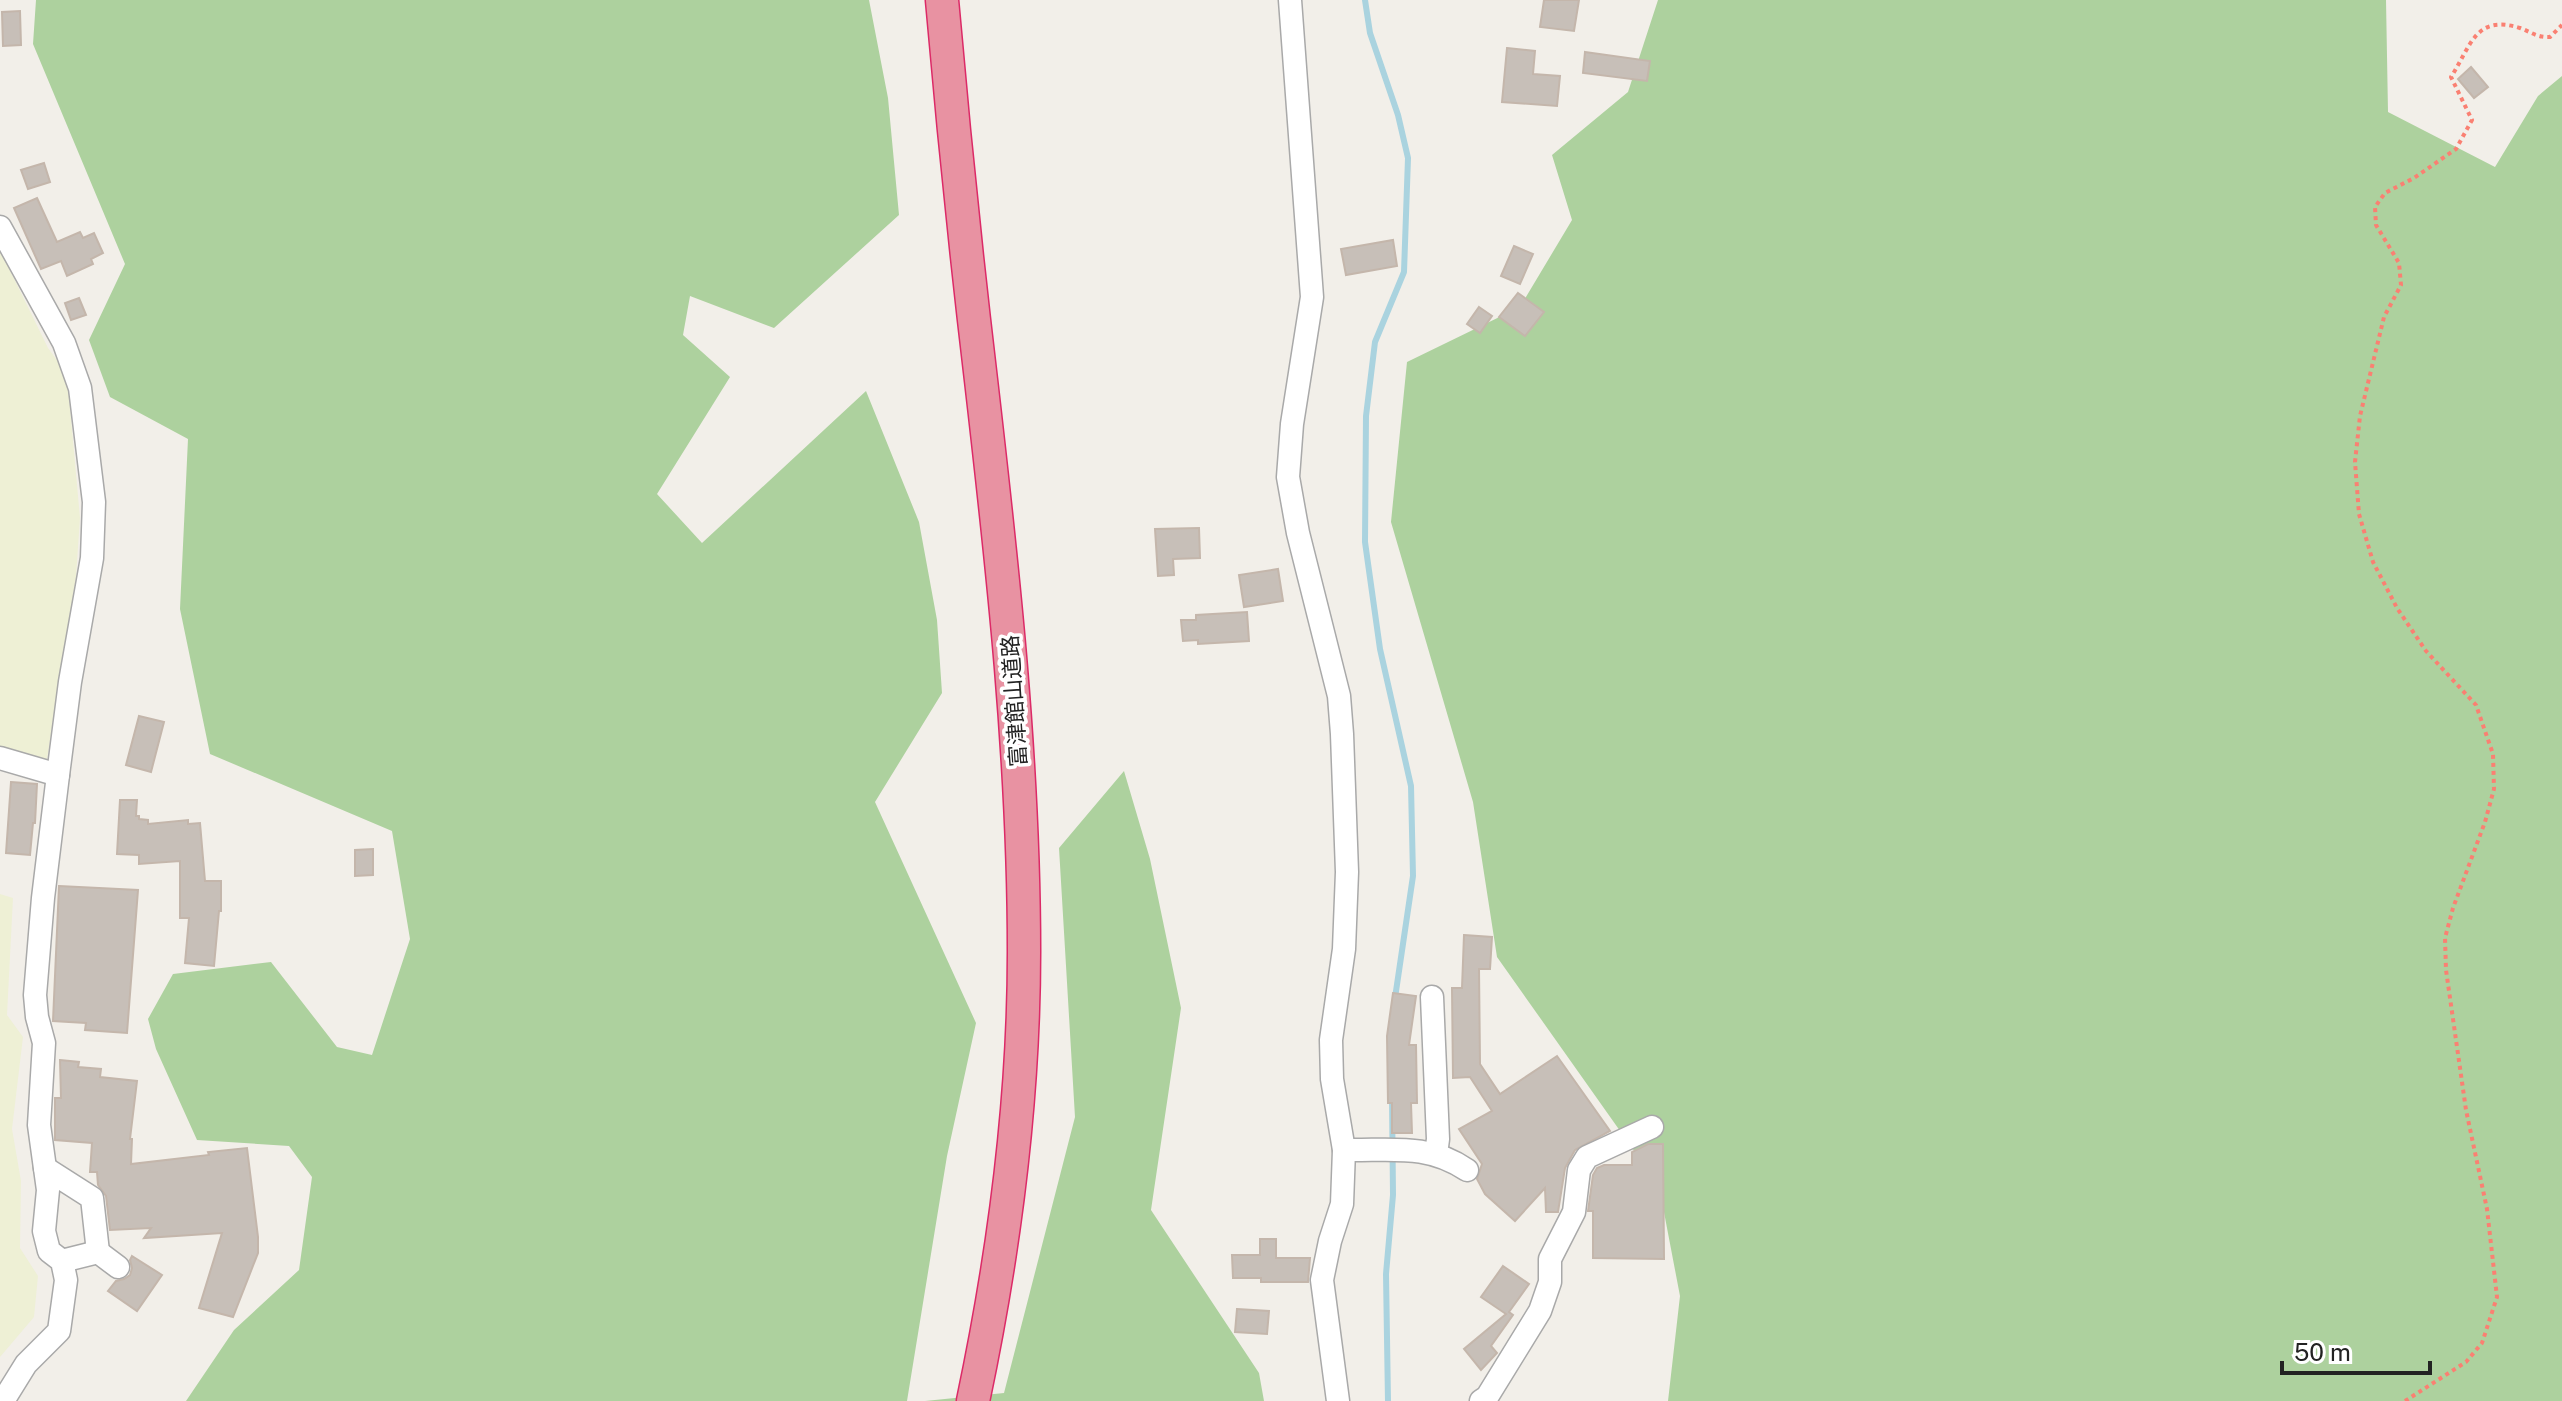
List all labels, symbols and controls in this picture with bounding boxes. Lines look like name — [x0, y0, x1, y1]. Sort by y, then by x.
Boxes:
street label: 富津館山道路 — [996, 634, 1032, 768]
scale bar — [2282, 1325, 2430, 1375]
text: 50 m — [2294, 1338, 2351, 1366]

